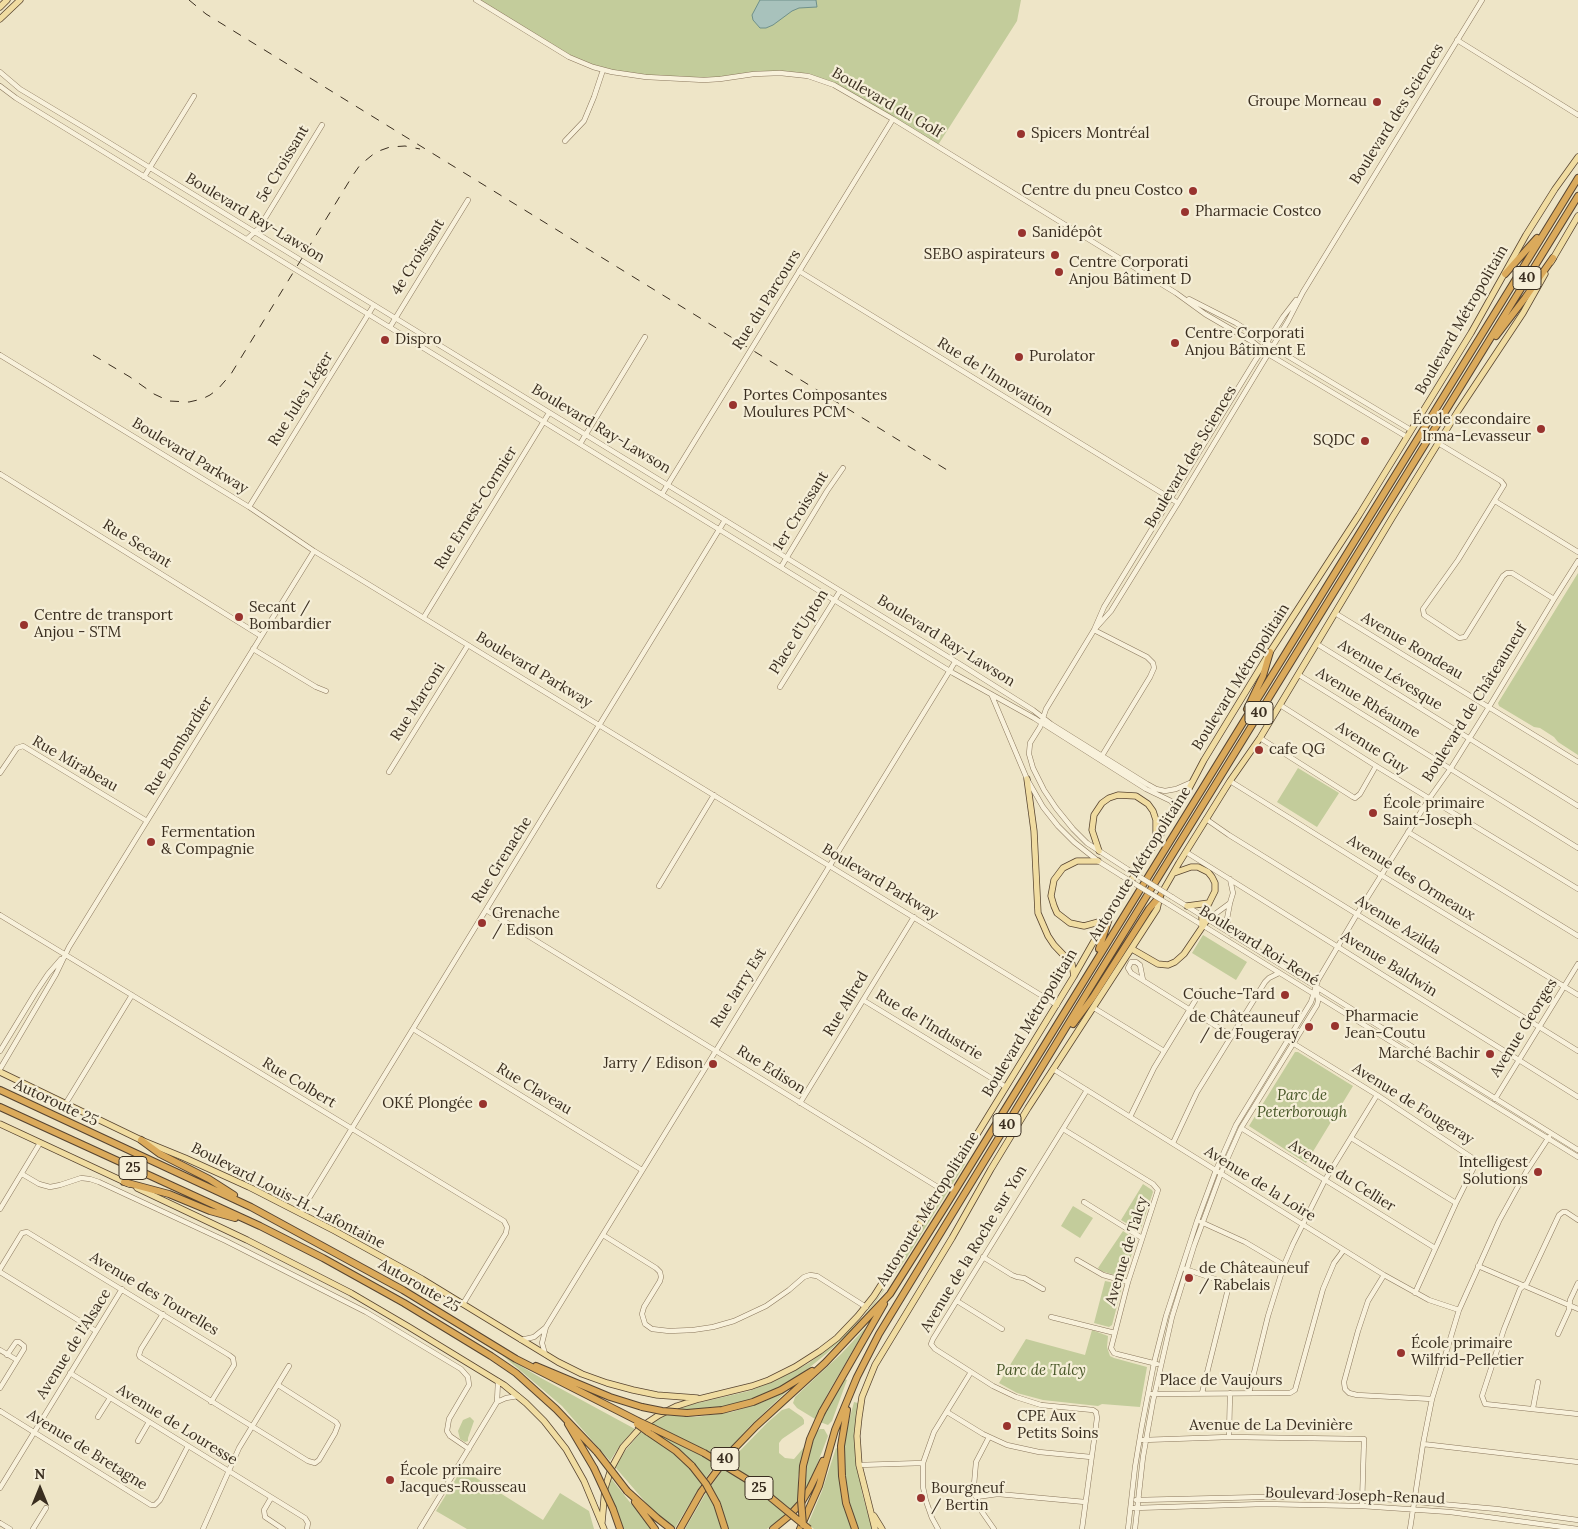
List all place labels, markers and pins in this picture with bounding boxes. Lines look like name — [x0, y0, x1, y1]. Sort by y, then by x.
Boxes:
place label: Groupe Morneau — [1248, 93, 1367, 111]
marker: Groupe Morneau — [1371, 96, 1383, 108]
place label: Spicers Montréal — [1031, 125, 1150, 143]
marker: Spicers Montréal — [1015, 128, 1027, 140]
place label: Centre du pneu Costco — [1021, 182, 1183, 200]
marker: Centre du pneu Costco — [1187, 185, 1199, 197]
place label: Pharmacie Costco — [1195, 203, 1321, 221]
marker: Pharmacie Costco — [1179, 206, 1191, 218]
place label: Sanidépôt — [1032, 224, 1102, 242]
marker: Sanidépôt — [1016, 227, 1028, 239]
place label: SEBO aspirateurs — [924, 246, 1045, 264]
marker: SEBO aspirateurs — [1049, 249, 1061, 261]
place label: Centre Corporati Anjou Bâtiment D — [1069, 254, 1191, 289]
marker: Centre Corporati Anjou Bâtiment D — [1053, 266, 1065, 278]
place label: Centre Corporati Anjou Bâtiment E — [1185, 325, 1306, 360]
place label: Dispro — [395, 331, 441, 349]
marker: Dispro — [379, 334, 391, 346]
marker: Centre Corporati Anjou Bâtiment E — [1169, 337, 1181, 349]
place label: Purolator — [1029, 348, 1095, 366]
marker: Purolator — [1013, 351, 1025, 363]
place label: Portes Composantes Moulures PCM — [743, 387, 887, 422]
marker: Portes Composantes Moulures PCM — [727, 399, 739, 411]
place label: École secondaire Irma-Levasseur — [1413, 411, 1531, 446]
marker: École secondaire Irma-Levasseur — [1535, 423, 1547, 435]
place label: SQDC — [1313, 432, 1355, 450]
marker: SQDC — [1359, 435, 1371, 447]
place label: Secant / Bombardier — [249, 599, 331, 634]
place label: Centre de transport Anjou - STM — [34, 607, 173, 642]
marker: Secant / Bombardier — [233, 611, 245, 623]
marker: Centre de transport Anjou - STM — [18, 619, 30, 631]
place label: cafe QG — [1269, 741, 1325, 759]
marker: cafe QG — [1253, 744, 1265, 756]
place label: École primaire Saint-Joseph — [1383, 795, 1485, 830]
marker: École primaire Saint-Joseph — [1367, 807, 1379, 819]
place label: Fermentation & Compagnie — [161, 824, 255, 859]
marker: Fermentation & Compagnie — [145, 836, 157, 848]
place label: Grenache / Edison — [492, 905, 560, 940]
marker: Grenache / Edison — [476, 917, 488, 929]
place label: Couche-Tard — [1183, 986, 1275, 1004]
marker: Couche-Tard — [1279, 989, 1291, 1001]
place label: Pharmacie Jean-Coutu — [1345, 1008, 1426, 1043]
place label: de Châteauneuf / de Fougeray — [1189, 1009, 1299, 1044]
marker: Pharmacie Jean-Coutu — [1329, 1020, 1341, 1032]
marker: de Châteauneuf / de Fougeray — [1303, 1021, 1315, 1033]
place label: Marché Bachir — [1378, 1045, 1480, 1063]
marker: Marché Bachir — [1484, 1048, 1496, 1060]
place label: Jarry / Edison — [603, 1055, 703, 1073]
marker: Jarry / Edison — [707, 1058, 719, 1070]
place label: OKÉ Plongée — [382, 1095, 473, 1113]
marker: OKÉ Plongée — [477, 1098, 489, 1110]
place label: Intelligest Solutions — [1459, 1154, 1528, 1189]
marker: Intelligest Solutions — [1532, 1166, 1544, 1178]
place label: de Châteauneuf / Rabelais — [1199, 1260, 1309, 1295]
marker: de Châteauneuf / Rabelais — [1183, 1272, 1195, 1284]
place label: École primaire Wilfrid-Pelletier — [1411, 1335, 1524, 1370]
marker: École primaire Wilfrid-Pelletier — [1395, 1347, 1407, 1359]
place label: CPE Aux Petits Soins — [1017, 1408, 1098, 1443]
marker: CPE Aux Petits Soins — [1001, 1420, 1013, 1432]
place label: École primaire Jacques-Rousseau — [400, 1462, 526, 1497]
marker: École primaire Jacques-Rousseau — [384, 1474, 396, 1486]
place label: Bourgneuf / Bertin — [931, 1480, 1004, 1515]
marker: Bourgneuf / Bertin — [915, 1492, 927, 1504]

